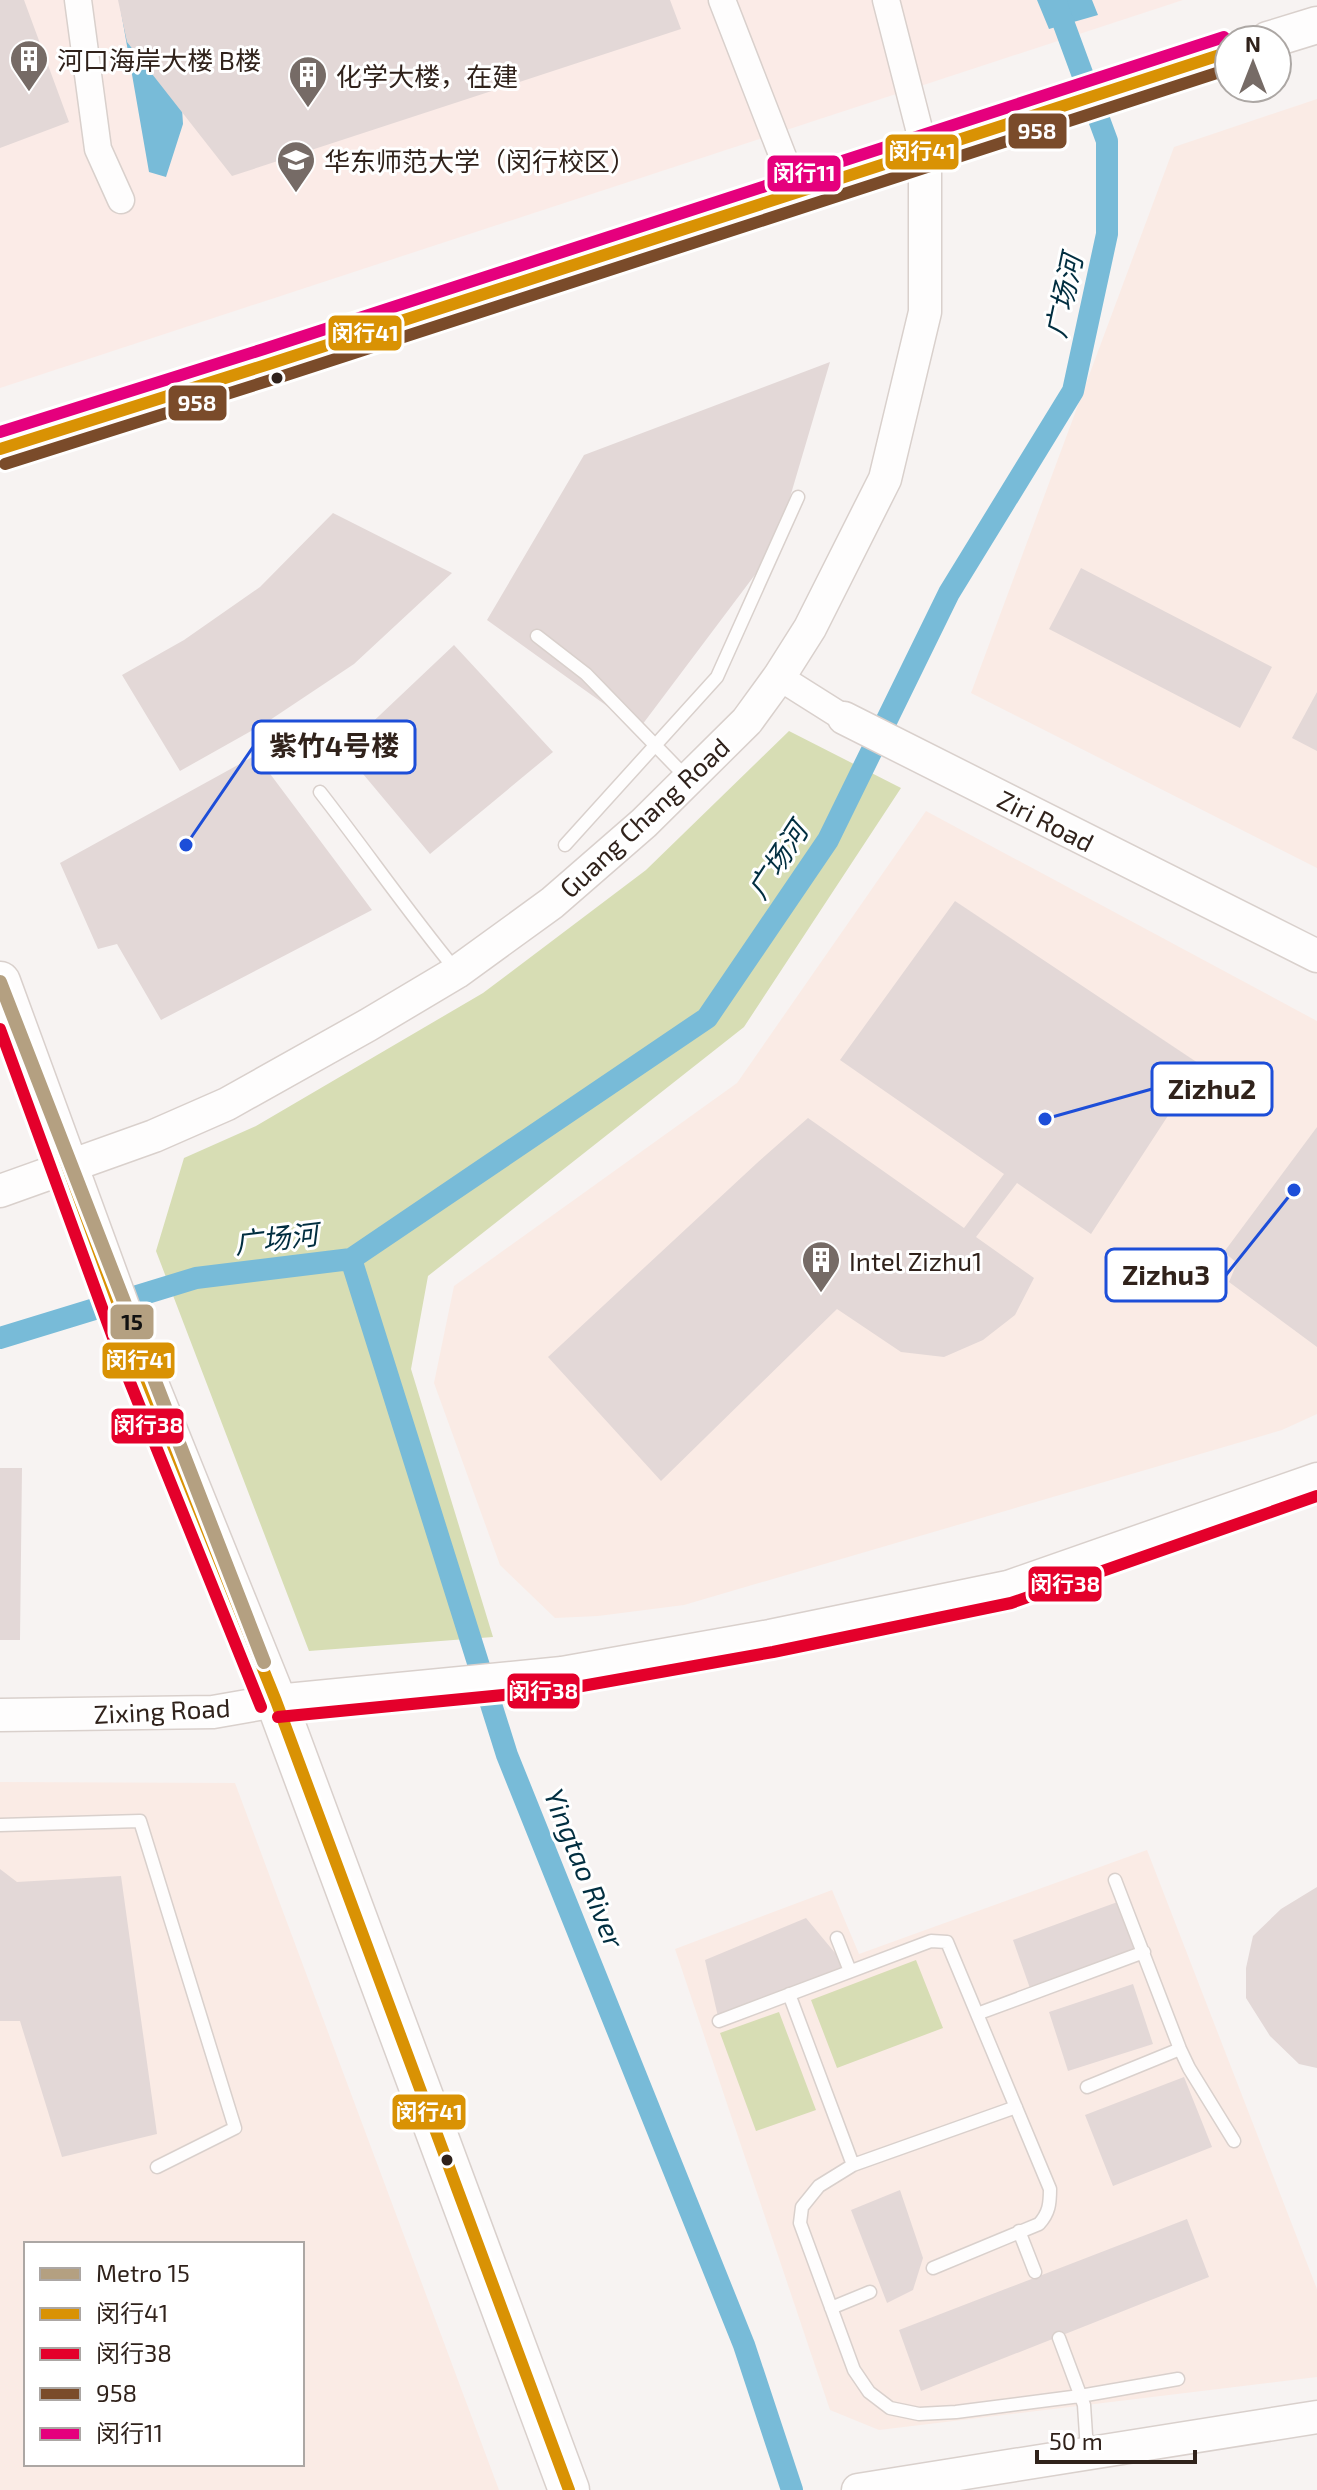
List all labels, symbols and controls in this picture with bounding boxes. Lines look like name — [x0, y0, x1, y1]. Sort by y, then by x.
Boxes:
north arrow — [1213, 24, 1293, 104]
text: N — [1245, 30, 1261, 56]
building icon: 河口海岸大楼 B楼 — [8, 38, 50, 93]
place label: 河口海岸大楼 B楼 — [57, 44, 261, 75]
building icon: 化学大楼，在建 — [287, 54, 329, 109]
place label: 化学大楼，在建 — [336, 60, 518, 91]
line badge: 958 — [1007, 112, 1068, 150]
text: 958 — [1018, 117, 1056, 143]
line badge: 闵行41 — [884, 133, 960, 171]
text: 闵行41 — [888, 137, 956, 163]
school or university icon: 华东师范大学（闵行校区） — [275, 139, 317, 194]
place label: 华东师范大学（闵行校区） — [324, 145, 636, 176]
line badge: 闵行11 — [766, 154, 842, 193]
text: 闵行11 — [772, 159, 836, 185]
water label: 广场河 — [1038, 246, 1089, 341]
line badge: 闵行41 — [327, 314, 403, 352]
text: 闵行41 — [331, 319, 399, 345]
unlabelled marker — [269, 370, 285, 386]
line badge: 958 — [167, 384, 228, 422]
text: 958 — [178, 389, 216, 415]
callout: 紫竹4号楼 — [253, 721, 415, 773]
text: 紫竹4号楼 — [269, 728, 399, 762]
street label: Guang Chang Road — [553, 731, 735, 903]
street label: Ziri Road — [993, 783, 1099, 857]
water label: 广场河 — [740, 811, 817, 904]
callout: Zizhu2 — [1152, 1063, 1272, 1115]
text: Zizhu2 — [1168, 1071, 1256, 1105]
water label: 广场河 — [232, 1215, 325, 1260]
building icon: Intel Zizhu1 — [800, 1239, 842, 1294]
place label: Intel Zizhu1 — [849, 1245, 982, 1276]
callout: Zizhu3 — [1106, 1249, 1226, 1301]
text: Zizhu3 — [1122, 1257, 1210, 1291]
line badge: 15 — [109, 1303, 155, 1341]
text: 15 — [121, 1308, 143, 1334]
line badge: 闵行41 — [101, 1341, 176, 1380]
text: 闵行41 — [105, 1346, 173, 1372]
line badge: 闵行38 — [110, 1407, 185, 1445]
text: 闵行38 — [113, 1411, 183, 1437]
line badge: 闵行38 — [1027, 1565, 1103, 1603]
text: 闵行38 — [1030, 1570, 1100, 1596]
line badge: 闵行38 — [506, 1672, 581, 1710]
text: 闵行38 — [508, 1677, 578, 1703]
street label: Zixing Road — [93, 1691, 231, 1729]
water label: Yingtao River — [538, 1783, 633, 1953]
line badge: 闵行41 — [391, 2093, 467, 2131]
text: 闵行41 — [395, 2098, 463, 2124]
unlabelled marker — [439, 2152, 455, 2168]
legend — [24, 2242, 304, 2466]
text: Metro 15 — [96, 2258, 190, 2287]
text: 闵行41 — [96, 2298, 168, 2327]
text: 闵行38 — [96, 2338, 172, 2367]
text: 958 — [96, 2378, 137, 2407]
scale bar — [1037, 2414, 1195, 2464]
text: 闵行11 — [96, 2418, 163, 2447]
text: 50 m — [1049, 2426, 1103, 2455]

